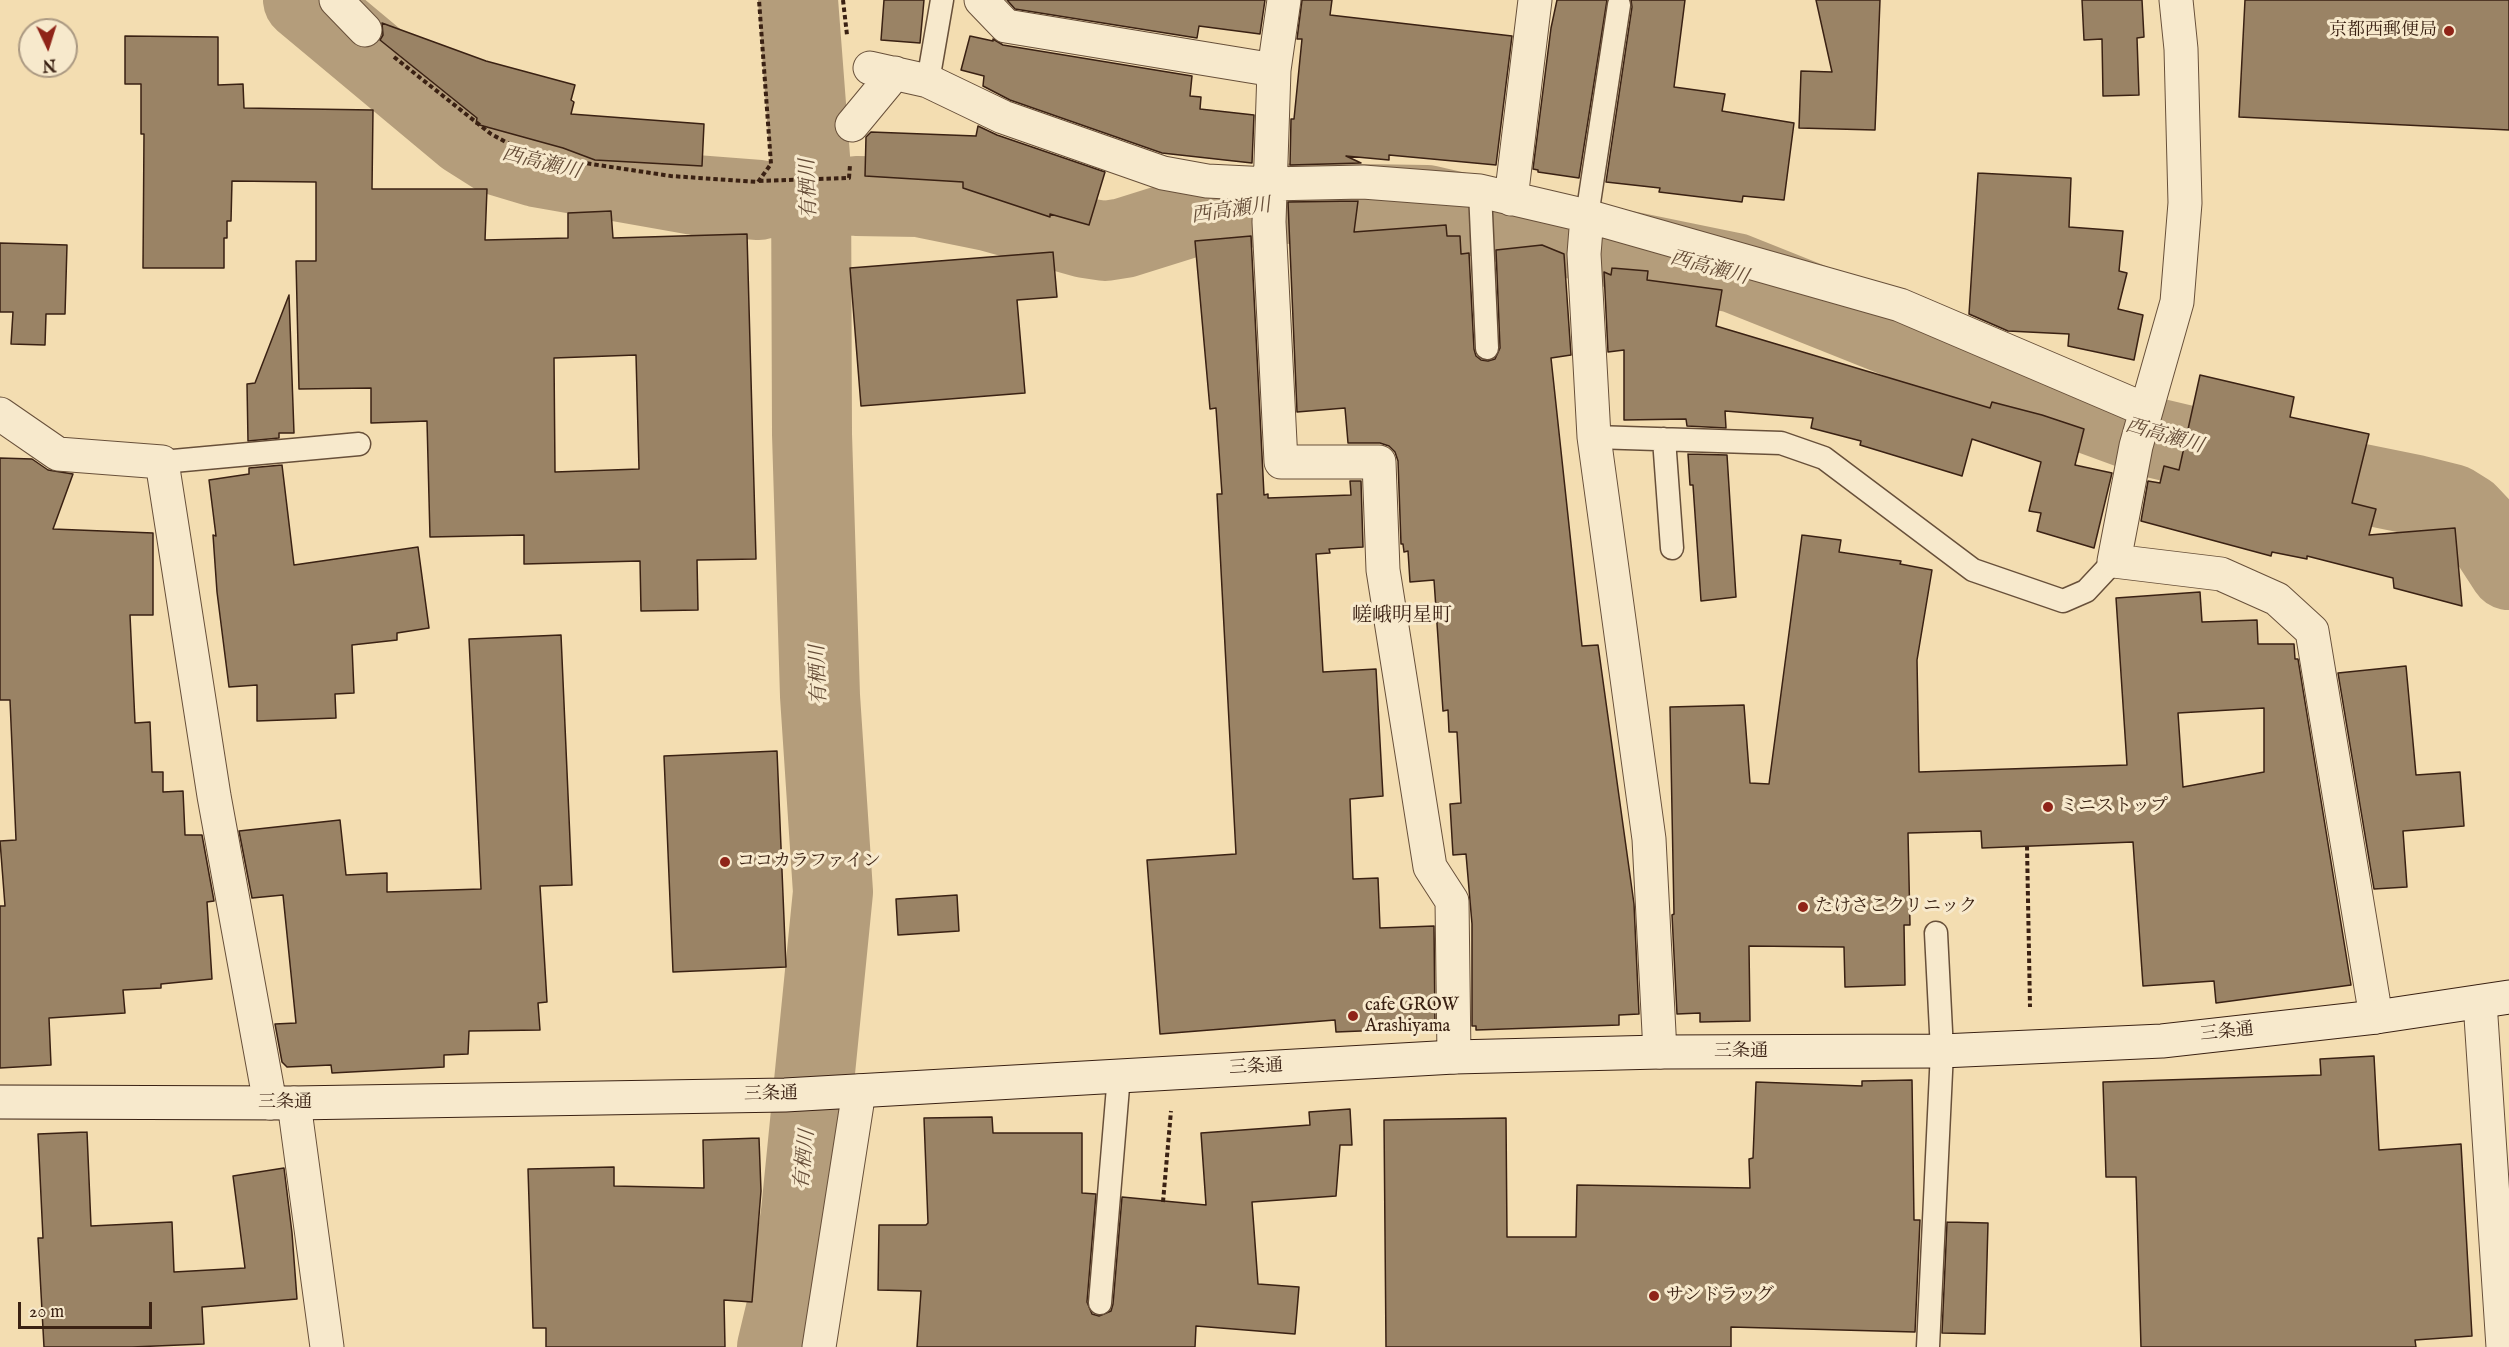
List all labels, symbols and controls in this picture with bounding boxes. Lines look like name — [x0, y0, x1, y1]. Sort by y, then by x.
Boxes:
north arrow — [18, 18, 78, 78]
place label: 京都西郵便局 — [2329, 20, 2437, 42]
marker: 京都西郵便局 — [2442, 24, 2456, 38]
text: N — [42, 54, 57, 74]
water label: 西高瀬川 — [499, 143, 583, 185]
water label: 有栖川 — [797, 159, 823, 219]
water label: 西高瀬川 — [1190, 195, 1272, 229]
water label: 西高瀬川 — [1667, 247, 1751, 291]
water label: 西高瀬川 — [2122, 414, 2206, 460]
district label: 嵯峨明星町 — [1352, 605, 1452, 629]
water label: 有栖川 — [807, 645, 833, 705]
place label: ミニストップ — [2060, 796, 2168, 818]
marker: ミニストップ — [2041, 800, 2055, 814]
place label: ココカラファイン — [737, 851, 881, 873]
marker: ココカラファイン — [718, 855, 732, 869]
place label: たけさこクリニック — [1815, 896, 1977, 918]
marker: たけさこクリニック — [1796, 900, 1810, 914]
place label: cafe GROW Arashiyama — [1365, 995, 1459, 1038]
marker: cafe GROW Arashiyama — [1346, 1009, 1360, 1023]
street label: 三条通 — [2199, 1019, 2255, 1047]
street label: 三条通 — [1714, 1041, 1768, 1063]
street label: 三条通 — [1228, 1056, 1284, 1080]
street label: 三条通 — [744, 1084, 798, 1106]
street label: 三条通 — [258, 1092, 312, 1114]
water label: 有栖川 — [791, 1129, 821, 1191]
place label: サンドラッグ — [1666, 1285, 1774, 1307]
marker: サンドラッグ — [1647, 1289, 1661, 1303]
scale bar — [21, 1290, 154, 1328]
text: 20 m — [29, 1301, 64, 1324]

